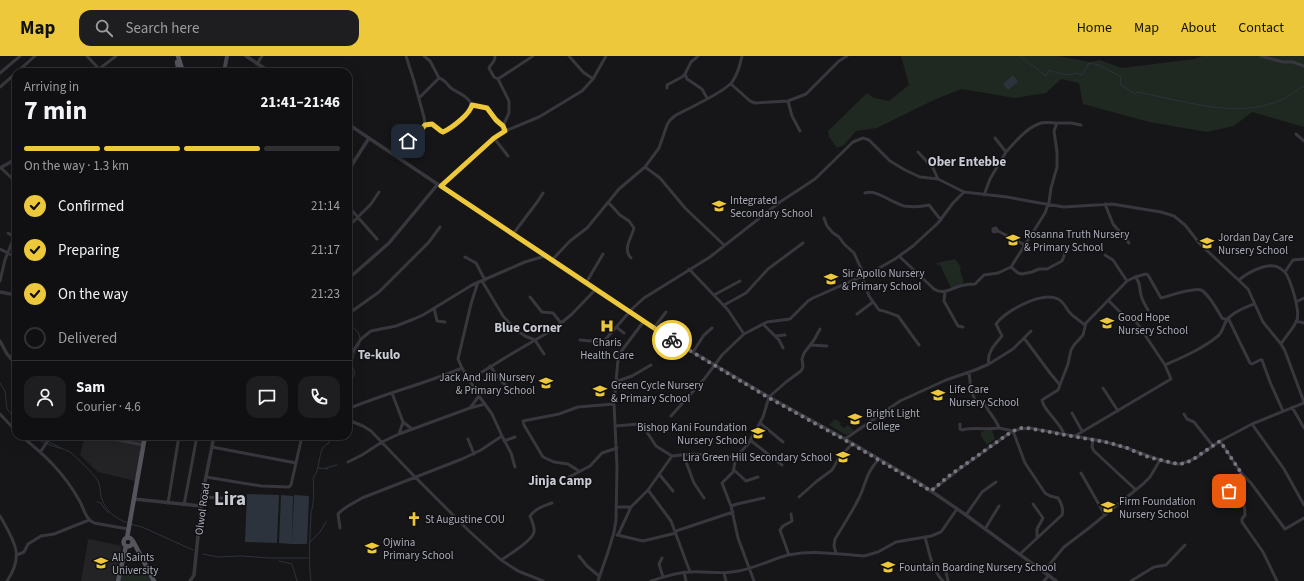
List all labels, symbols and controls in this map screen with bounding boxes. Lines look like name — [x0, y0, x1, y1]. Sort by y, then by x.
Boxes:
search box — [79, 10, 359, 46]
text: Map — [20, 15, 55, 42]
icon: search — [93, 17, 115, 39]
text: Search here — [125, 18, 199, 39]
text: Home — [1077, 18, 1112, 38]
text: Map — [1134, 18, 1159, 38]
text: About — [1181, 18, 1216, 38]
text: Contact — [1238, 18, 1284, 38]
text: Arriving in — [24, 78, 79, 96]
text: 7 min — [24, 92, 87, 129]
text: 21:41–21:46 — [260, 92, 340, 113]
pin — [391, 124, 425, 158]
icon: home — [397, 130, 419, 152]
district label: Ober Entebbe — [928, 153, 1007, 171]
text: On the way · 1.3 km — [24, 157, 129, 175]
place label: Integrated Secondary School — [730, 193, 813, 221]
icon: check — [24, 195, 46, 217]
text: Confirmed — [58, 196, 124, 217]
text: 21:14 — [311, 197, 340, 215]
school or university icon: Integrated Secondary School — [711, 198, 727, 214]
place label: Rosanna Truth Nursery & Primary School — [1024, 227, 1129, 255]
place label: Jordan Day Care Nursery School — [1218, 230, 1294, 258]
school or university icon: Rosanna Truth Nursery & Primary School — [1005, 232, 1021, 248]
school or university icon: Jordan Day Care Nursery School — [1199, 235, 1215, 251]
icon: check — [24, 239, 46, 261]
text: Preparing — [58, 240, 119, 261]
text: 21:17 — [311, 241, 340, 259]
place label: Sir Apollo Nursery & Primary School — [842, 266, 925, 294]
school or university icon: Sir Apollo Nursery & Primary School — [823, 271, 839, 287]
icon: check — [24, 283, 46, 305]
text: On the way — [58, 284, 128, 305]
text: 21:23 — [311, 285, 340, 303]
place label: Good Hope Nursery School — [1118, 310, 1188, 338]
school or university icon: Good Hope Nursery School — [1099, 315, 1115, 331]
hospital icon: Charis Health Care — [599, 318, 615, 334]
district label: Blue Corner — [494, 319, 563, 337]
courier — [652, 320, 692, 360]
text: Delivered — [58, 328, 117, 349]
icon: bike — [661, 329, 683, 351]
place label: Charis Health Care — [580, 335, 634, 363]
district label: Te-kulo — [358, 346, 400, 364]
place label: Jack And Jill Nursery & Primary School — [439, 370, 535, 398]
school or university icon: Jack And Jill Nursery & Primary School — [538, 375, 554, 391]
button: person — [24, 376, 66, 418]
button: chat — [246, 376, 288, 418]
button: phone — [298, 376, 340, 418]
text: Sam — [76, 377, 105, 398]
place label: Green Cycle Nursery & Primary School — [611, 378, 704, 406]
place label: Life Care Nursery School — [949, 382, 1019, 410]
school or university icon: Green Cycle Nursery & Primary School — [592, 383, 608, 399]
school or university icon: Life Care Nursery School — [930, 387, 946, 403]
text: Courier · 4.6 — [76, 398, 141, 416]
place label: Bright Light College — [866, 406, 920, 434]
school or university icon: Bright Light College — [847, 411, 863, 427]
place label: Bishop Kani Foundation Nursery School — [637, 420, 747, 448]
school or university icon: Bishop Kani Foundation Nursery School — [750, 425, 766, 441]
school or university icon: Lira Green Hill Secondary School — [835, 449, 851, 465]
place label: Lira Green Hill Secondary School — [683, 450, 832, 465]
district label: Jinja Camp — [528, 472, 592, 490]
pin — [1212, 474, 1246, 508]
icon: bag — [1218, 480, 1240, 502]
street label: Olwol Road — [191, 482, 214, 536]
district label: Lira — [214, 486, 246, 513]
place label: Firm Foundation Nursery School — [1119, 494, 1195, 522]
school or university icon: Firm Foundation Nursery School — [1100, 499, 1116, 515]
church icon: St Augustine COU — [406, 511, 422, 527]
place label: St Augustine COU — [425, 512, 505, 527]
place label: Ojwina Primary School — [383, 535, 454, 563]
school or university icon: Ojwina Primary School — [364, 540, 380, 556]
place label: All Saints University — [112, 550, 158, 578]
school or university icon: All Saints University — [93, 555, 109, 571]
school or university icon: Fountain Boarding Nursery School — [880, 559, 896, 575]
place label: Fountain Boarding Nursery School — [899, 560, 1056, 575]

